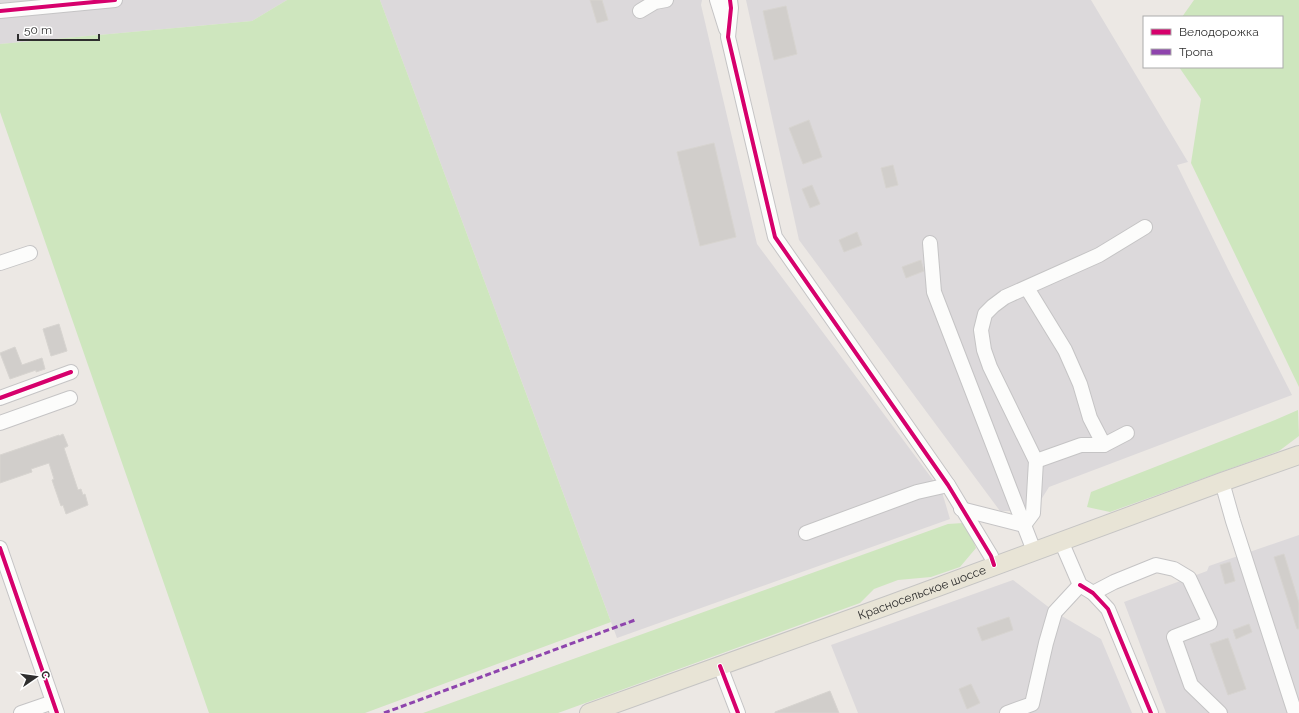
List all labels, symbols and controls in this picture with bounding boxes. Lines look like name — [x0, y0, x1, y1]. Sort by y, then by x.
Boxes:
scale bar — [18, 16, 99, 42]
legend — [1143, 16, 1283, 68]
text: 50 m — [24, 23, 52, 37]
text: Велодорожка — [1179, 25, 1259, 39]
text: Тропа — [1179, 45, 1213, 59]
street label: Красносельское шоссе — [856, 563, 988, 623]
north arrow — [16, 657, 56, 697]
text: С — [38, 670, 53, 680]

